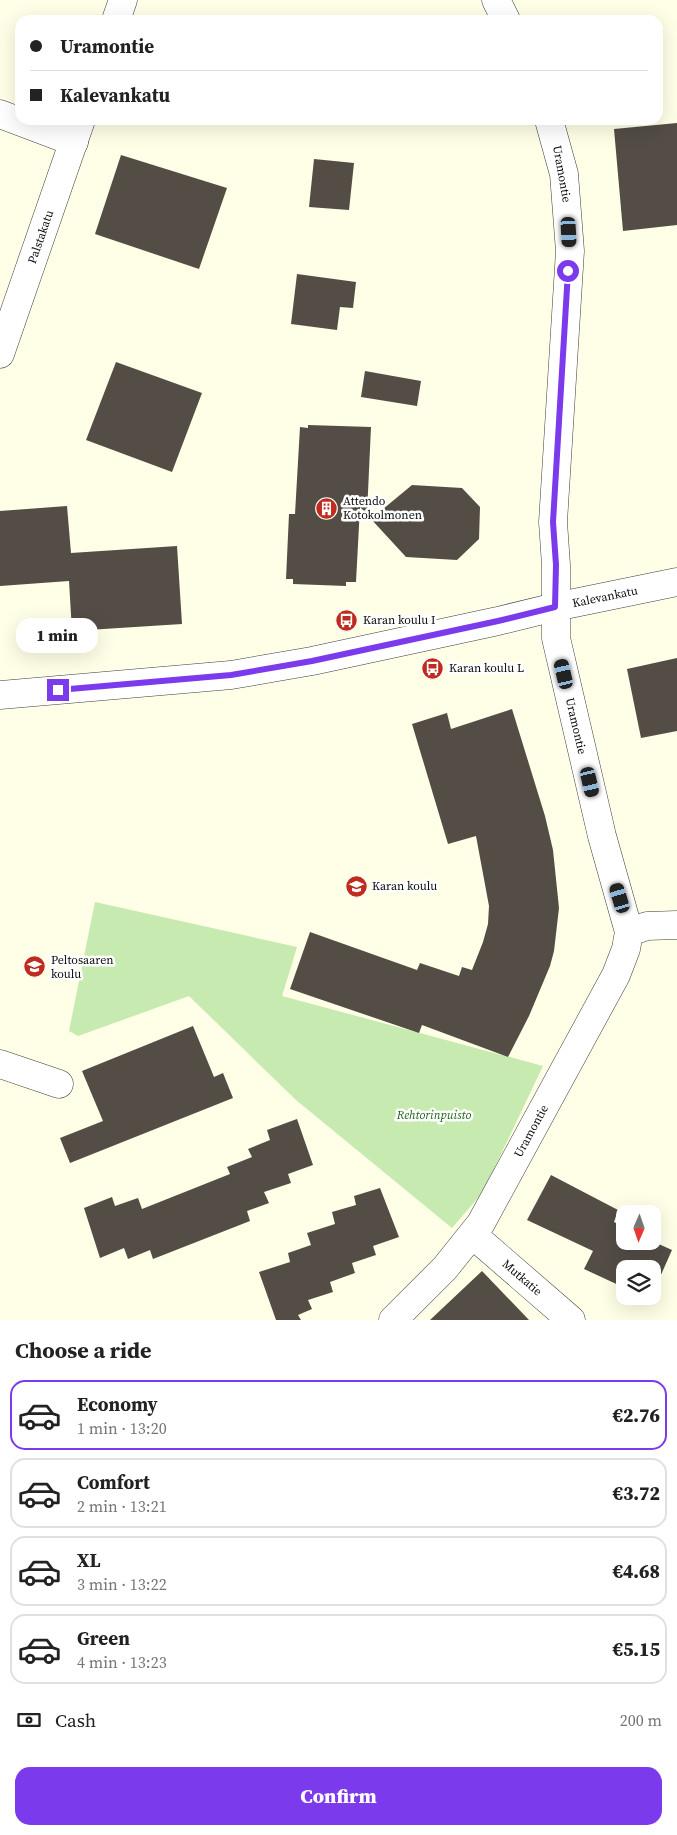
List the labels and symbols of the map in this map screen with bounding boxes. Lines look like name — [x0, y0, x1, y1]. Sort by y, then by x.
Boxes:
street label: Uramontie — [549, 144, 575, 204]
street label: Palstakatu — [24, 208, 57, 266]
car — [560, 217, 577, 247]
route start — [557, 260, 579, 282]
place label: Attendo Kotokolmonen — [343, 493, 422, 523]
building icon: Attendo Kotokolmonen — [315, 496, 339, 520]
street label: Kalevankatu — [571, 582, 639, 611]
bus stop icon: Karan koulu I — [335, 608, 359, 632]
place label: Karan koulu I — [363, 612, 435, 628]
callout: 1 min — [17, 618, 99, 652]
bus stop icon: Karan koulu L — [421, 656, 445, 680]
car — [553, 658, 574, 690]
place label: Karan koulu L — [449, 660, 524, 676]
route end — [47, 679, 69, 701]
street label: Uramontie — [562, 696, 590, 756]
car — [579, 766, 600, 798]
school or university icon: Karan koulu — [344, 874, 368, 898]
place label: Karan koulu — [372, 878, 437, 894]
car — [608, 881, 631, 915]
place label: Peltosaaren koulu — [51, 952, 114, 982]
school or university icon: Peltosaaren koulu — [23, 955, 47, 979]
street label: Uramontie — [510, 1102, 552, 1160]
park label: Rehtorinpuisto — [396, 1107, 471, 1123]
north arrow — [616, 1205, 661, 1250]
street label: Mutkatie — [499, 1256, 545, 1299]

